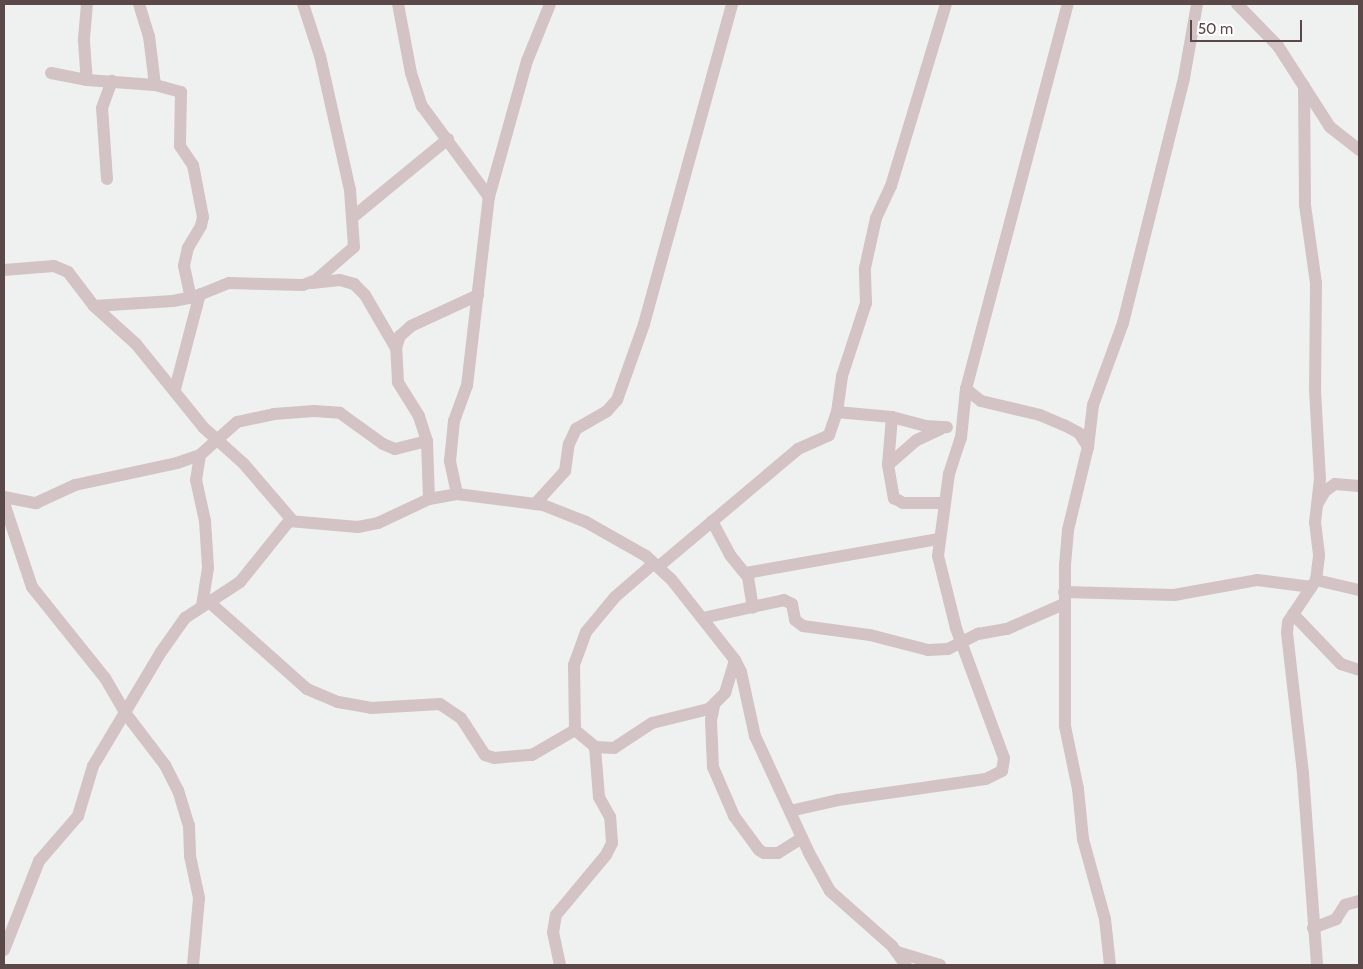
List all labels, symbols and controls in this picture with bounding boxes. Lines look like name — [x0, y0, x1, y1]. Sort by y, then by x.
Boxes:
scale bar — [1193, 10, 1306, 42]
text: 50 m — [1198, 20, 1233, 38]

